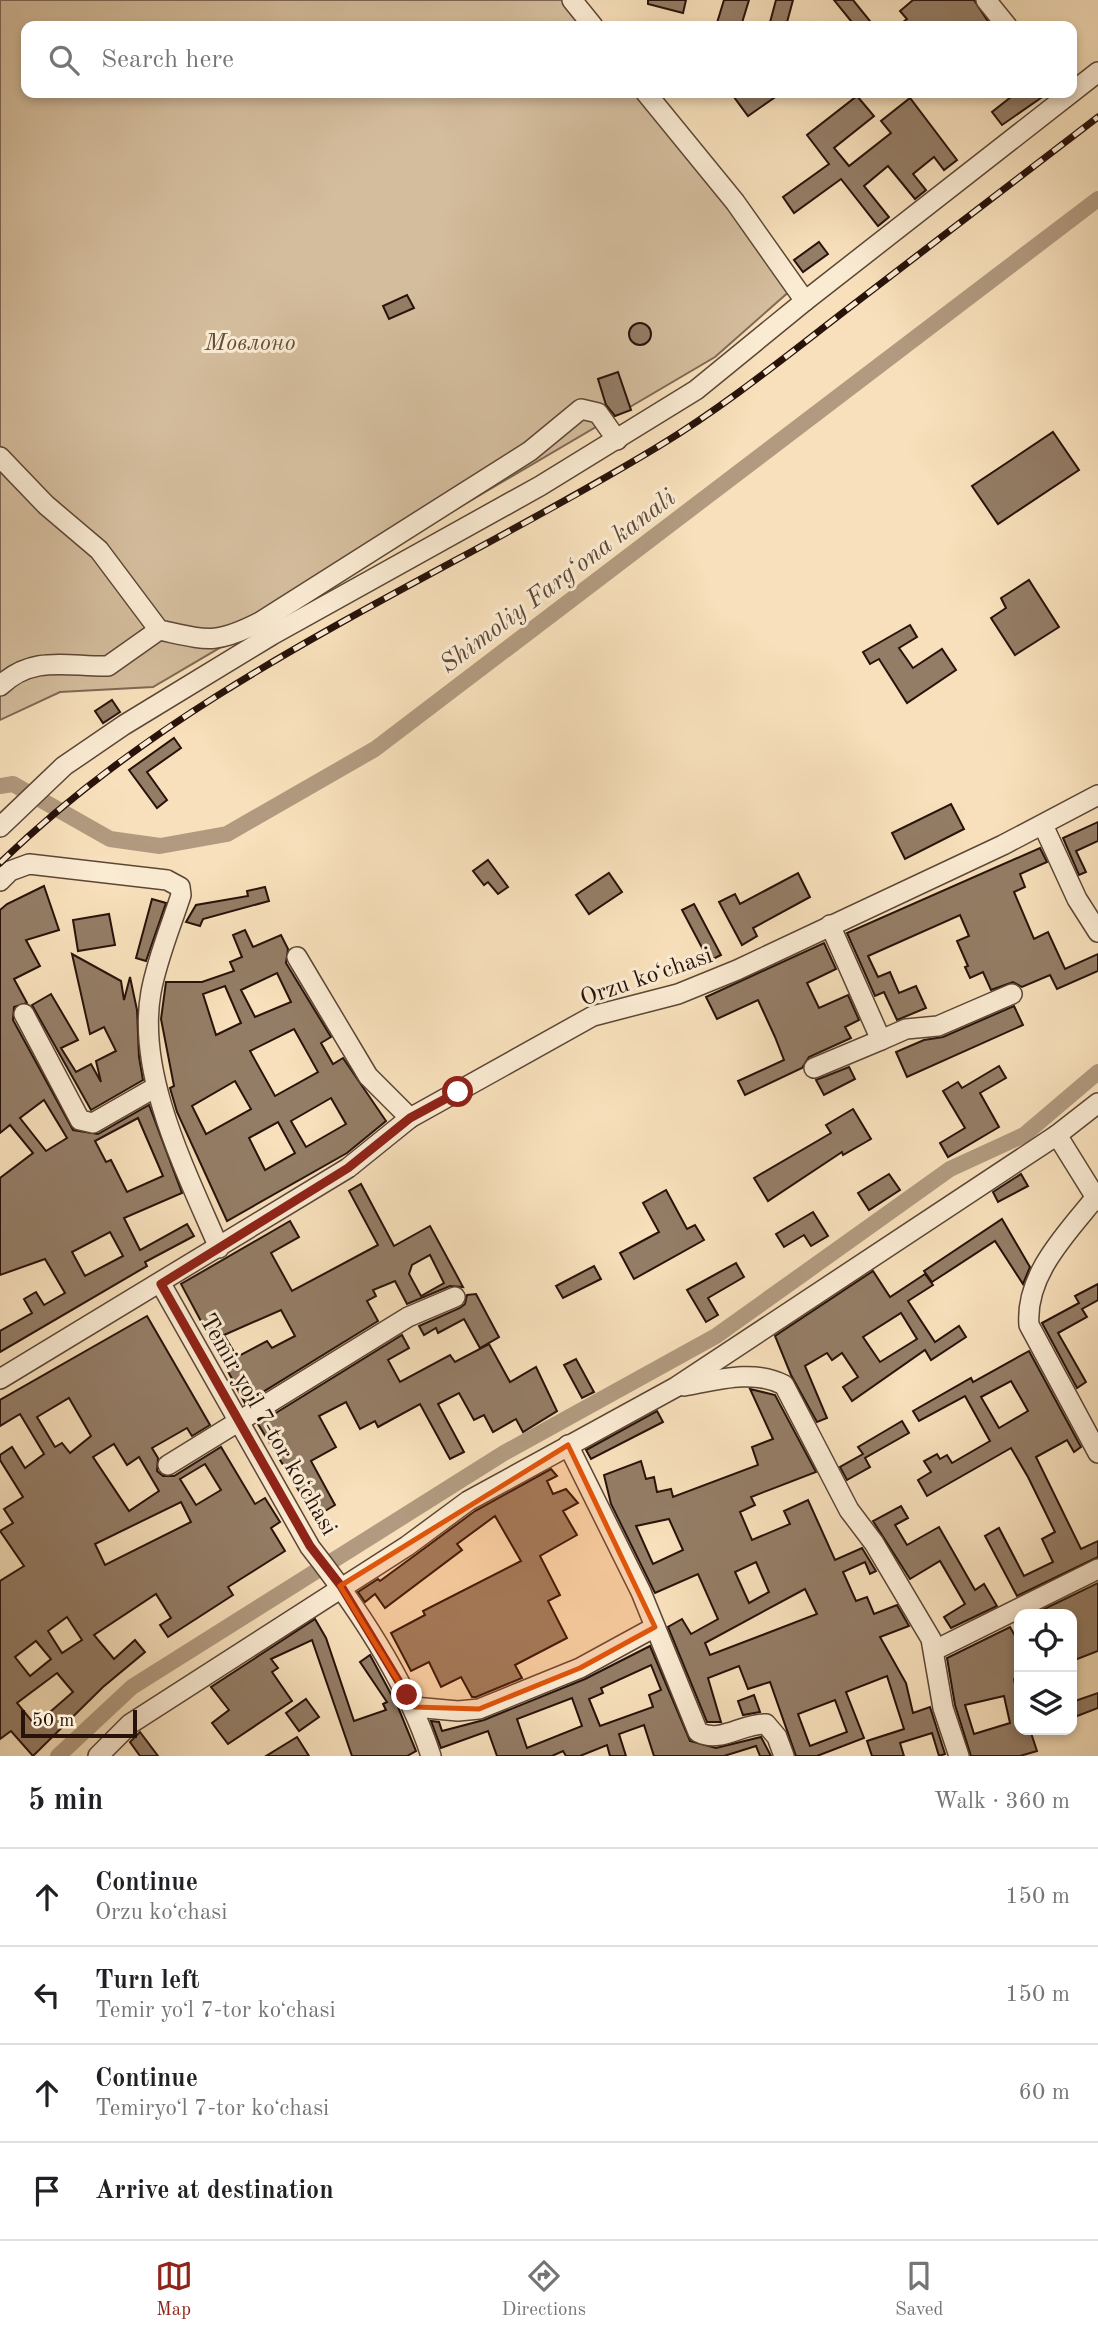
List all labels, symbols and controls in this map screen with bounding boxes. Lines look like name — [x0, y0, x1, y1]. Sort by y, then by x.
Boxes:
search box — [21, 21, 1077, 98]
icon: search — [45, 41, 83, 79]
text: Search here — [101, 47, 234, 73]
park label: Мовлоно — [203, 332, 296, 356]
water label: Shimoliy Fargʻona kanali — [436, 484, 681, 679]
street label: Orzu koʻchasi — [577, 944, 716, 1012]
route start — [442, 1076, 473, 1107]
street label: Temir yoʻl 7-tor koʻchasi — [194, 1310, 340, 1540]
map controls — [1014, 1609, 1077, 1735]
button: locate — [1014, 1609, 1077, 1672]
button: layers — [1014, 1672, 1077, 1735]
route end — [391, 1679, 422, 1710]
scale bar — [21, 1707, 136, 1739]
text: 50 m — [32, 1712, 74, 1731]
text: 5 min — [28, 1786, 103, 1816]
text: Walk · 360 m — [934, 1790, 1070, 1813]
text: Continue — [95, 1870, 198, 1896]
icon: ahead — [28, 1878, 66, 1916]
text: 150 m — [1005, 1885, 1070, 1908]
text: Orzu koʻchasi — [95, 1901, 227, 1924]
text: Turn left — [95, 1968, 200, 1994]
icon: left — [28, 1976, 66, 2014]
text: 150 m — [1005, 1983, 1070, 2006]
text: Temir yoʻl 7-tor koʻchasi — [95, 1999, 336, 2022]
text: Continue — [95, 2066, 198, 2092]
icon: ahead — [28, 2074, 66, 2112]
text: 60 m — [1019, 2081, 1070, 2104]
text: Temiryoʻl 7-tor koʻchasi — [95, 2097, 329, 2120]
icon: arrive — [28, 2172, 66, 2210]
text: Arrive at destination — [95, 2178, 334, 2204]
tab: Map — [155, 2257, 193, 2322]
tab: Directions — [502, 2257, 586, 2322]
tab: Saved — [895, 2257, 943, 2322]

